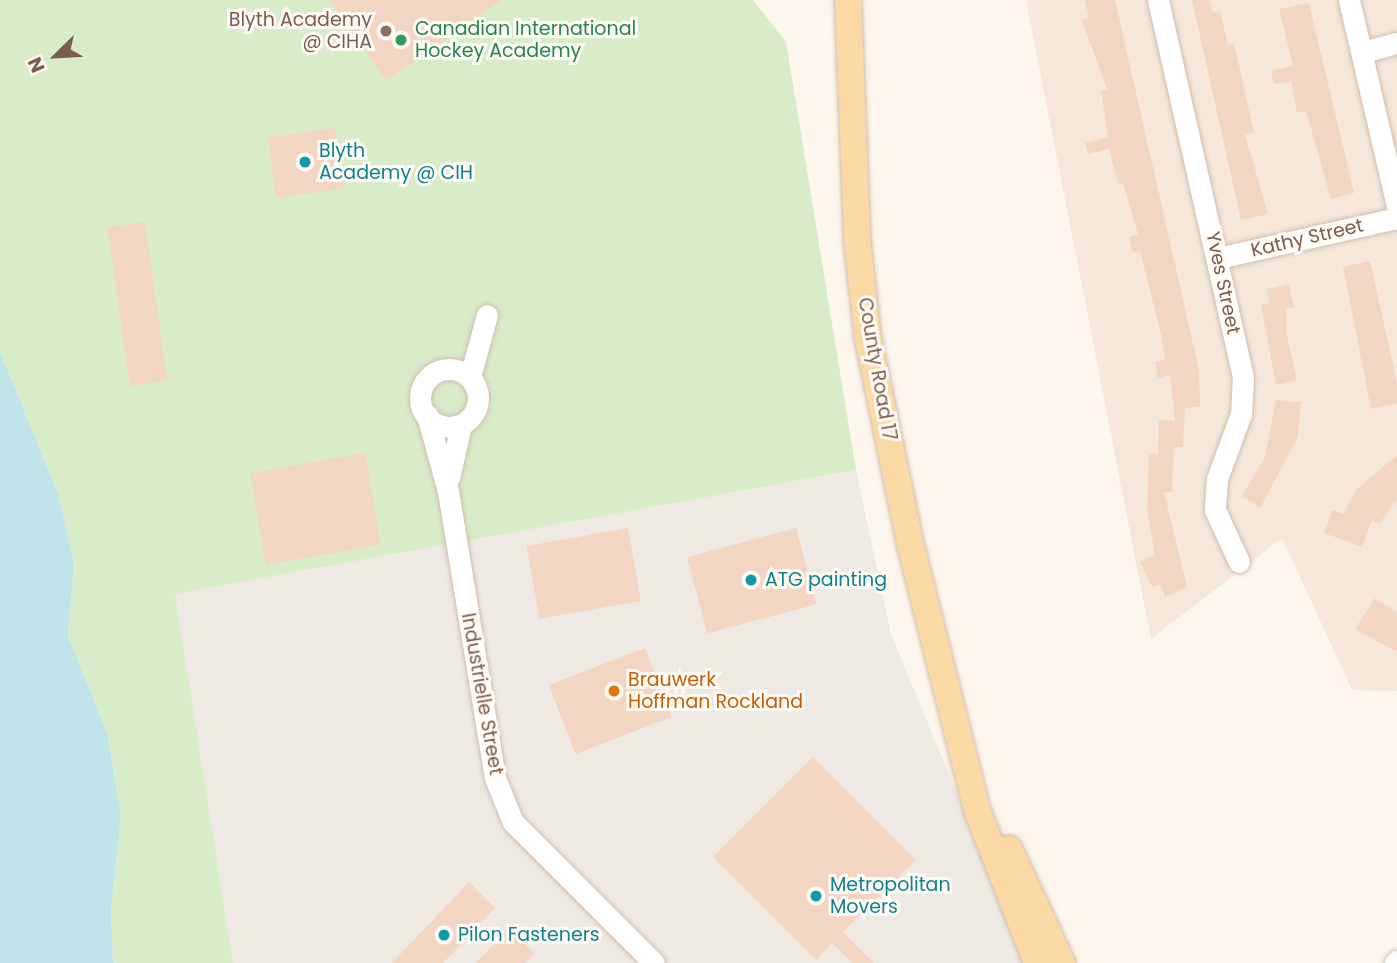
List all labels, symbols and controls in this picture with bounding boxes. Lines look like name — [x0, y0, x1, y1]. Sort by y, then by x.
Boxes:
place label: Blyth Academy @ CIHA — [229, 9, 372, 53]
place label: Canadian International Hockey Academy — [415, 18, 636, 62]
north arrow — [21, 21, 91, 91]
marker: Blyth Academy @ CIHA — [378, 23, 394, 39]
marker: Canadian International Hockey Academy — [393, 32, 409, 48]
text: N — [21, 53, 52, 77]
place label: Blyth Academy @ CIH — [319, 140, 473, 184]
marker: Blyth Academy @ CIH — [297, 154, 313, 170]
street label: Kathy Street — [1249, 214, 1365, 262]
street label: Yves Street — [1201, 230, 1245, 336]
street label: County Road 17 — [853, 296, 901, 442]
place label: ATG painting — [765, 569, 887, 591]
marker: ATG painting — [743, 572, 759, 588]
street label: Industrielle Street — [457, 611, 507, 777]
place label: Brauwerk Hoffman Rockland — [628, 669, 803, 713]
marker: Brauwerk Hoffman Rockland — [606, 683, 622, 699]
place label: Metropolitan Movers — [830, 874, 951, 918]
marker: Metropolitan Movers — [808, 888, 824, 904]
place label: Pilon Fasteners — [458, 924, 600, 946]
marker: Pilon Fasteners — [436, 927, 452, 943]

